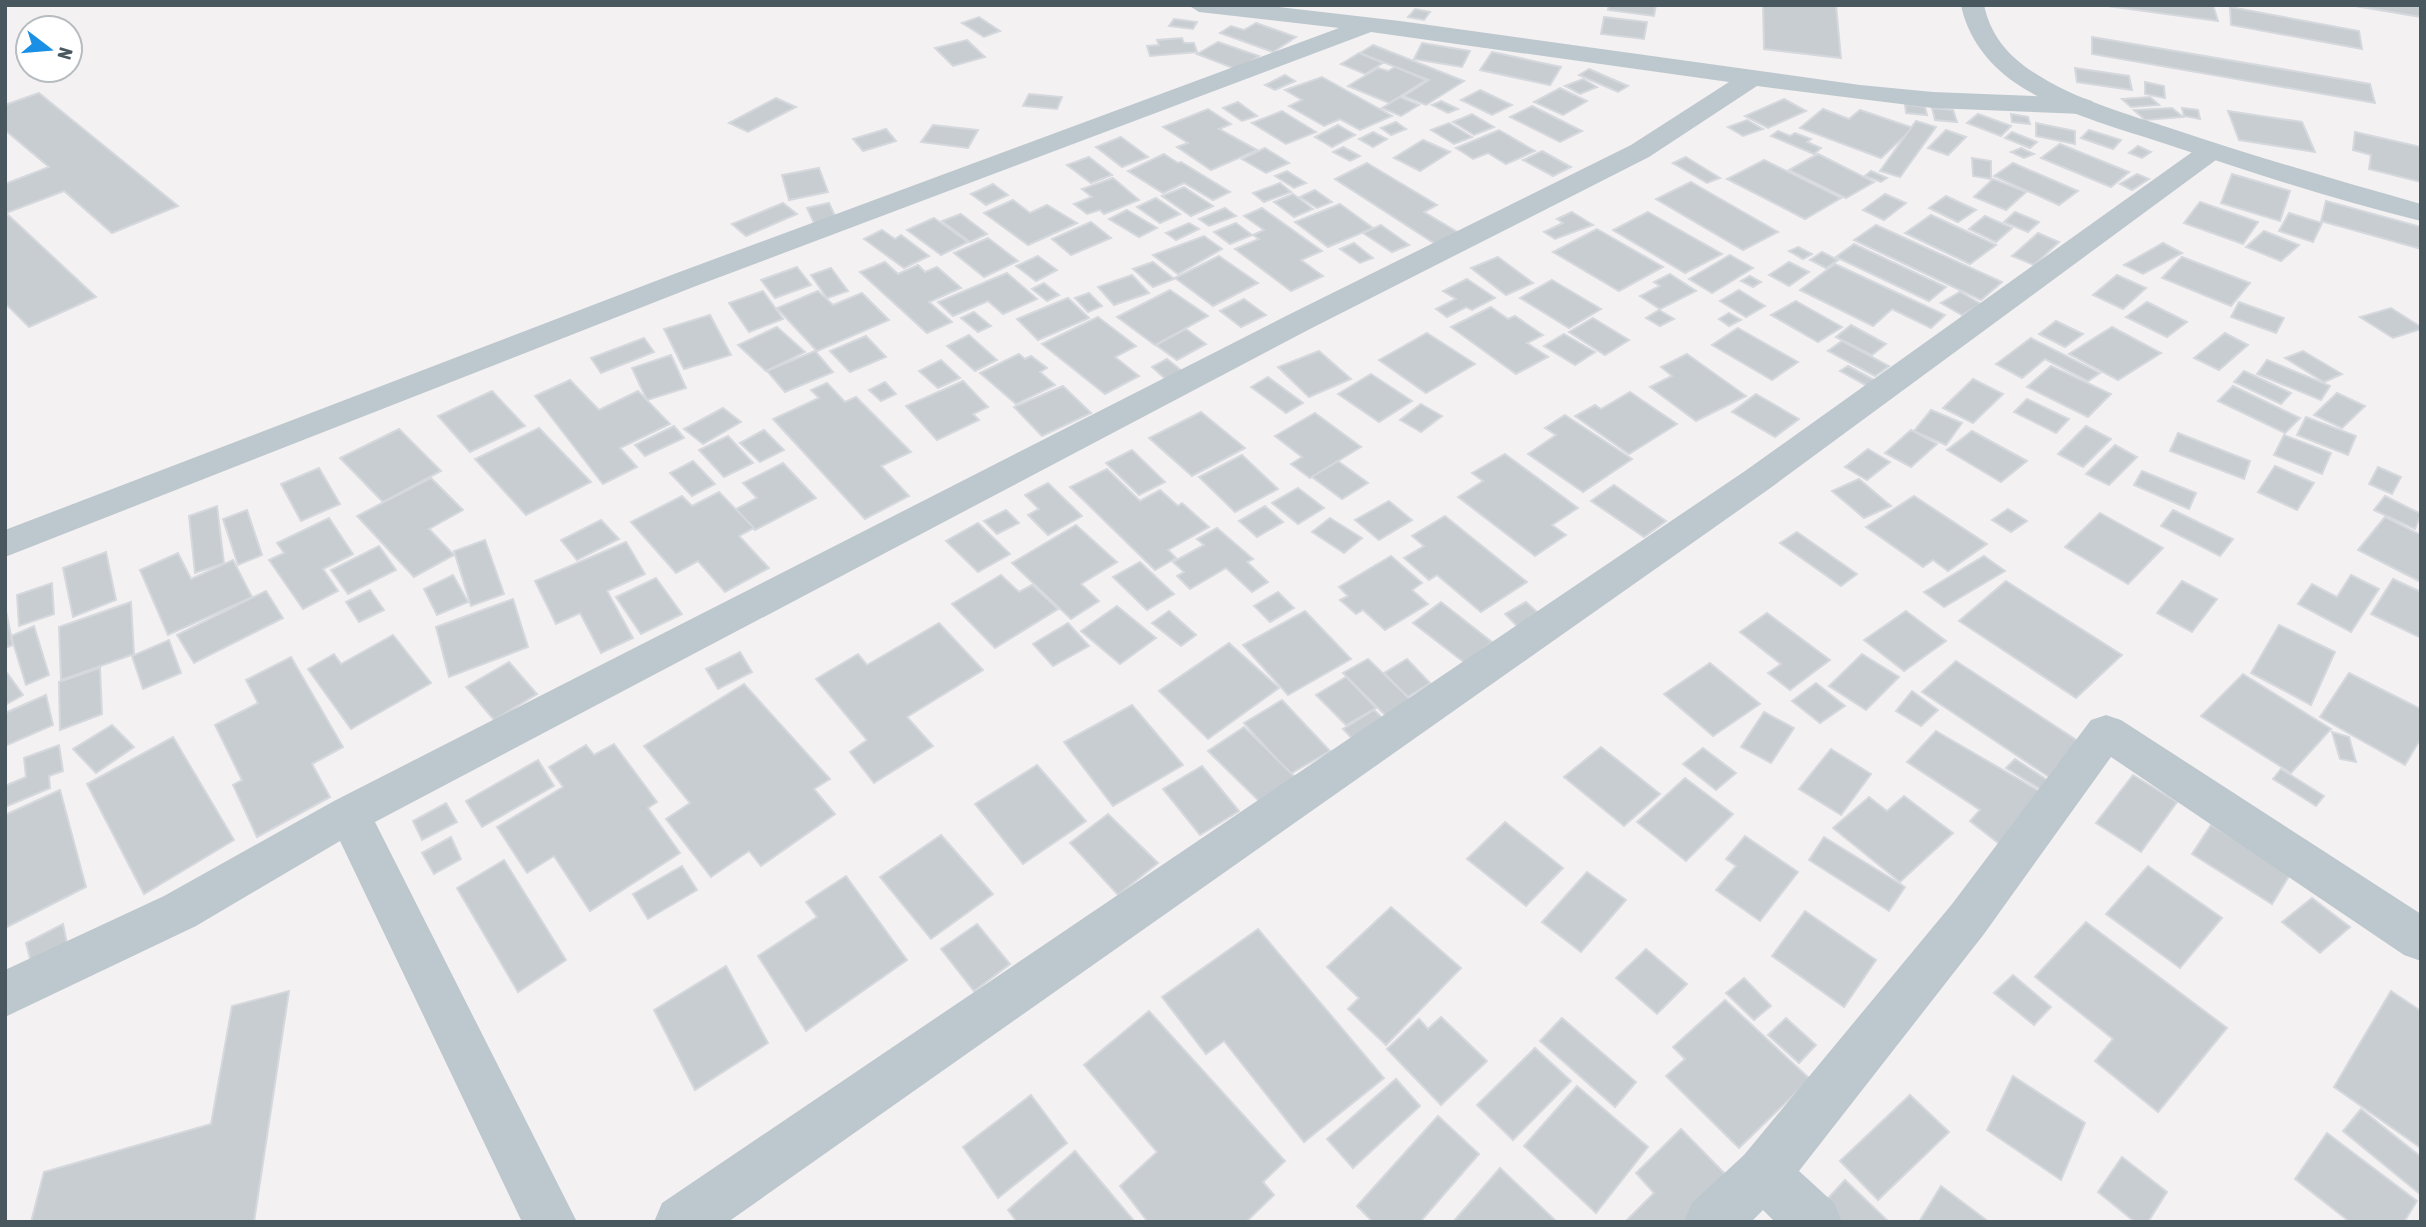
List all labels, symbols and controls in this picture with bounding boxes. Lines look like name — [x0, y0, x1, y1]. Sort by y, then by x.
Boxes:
north arrow — [14, 14, 84, 84]
text: N — [53, 45, 77, 62]

